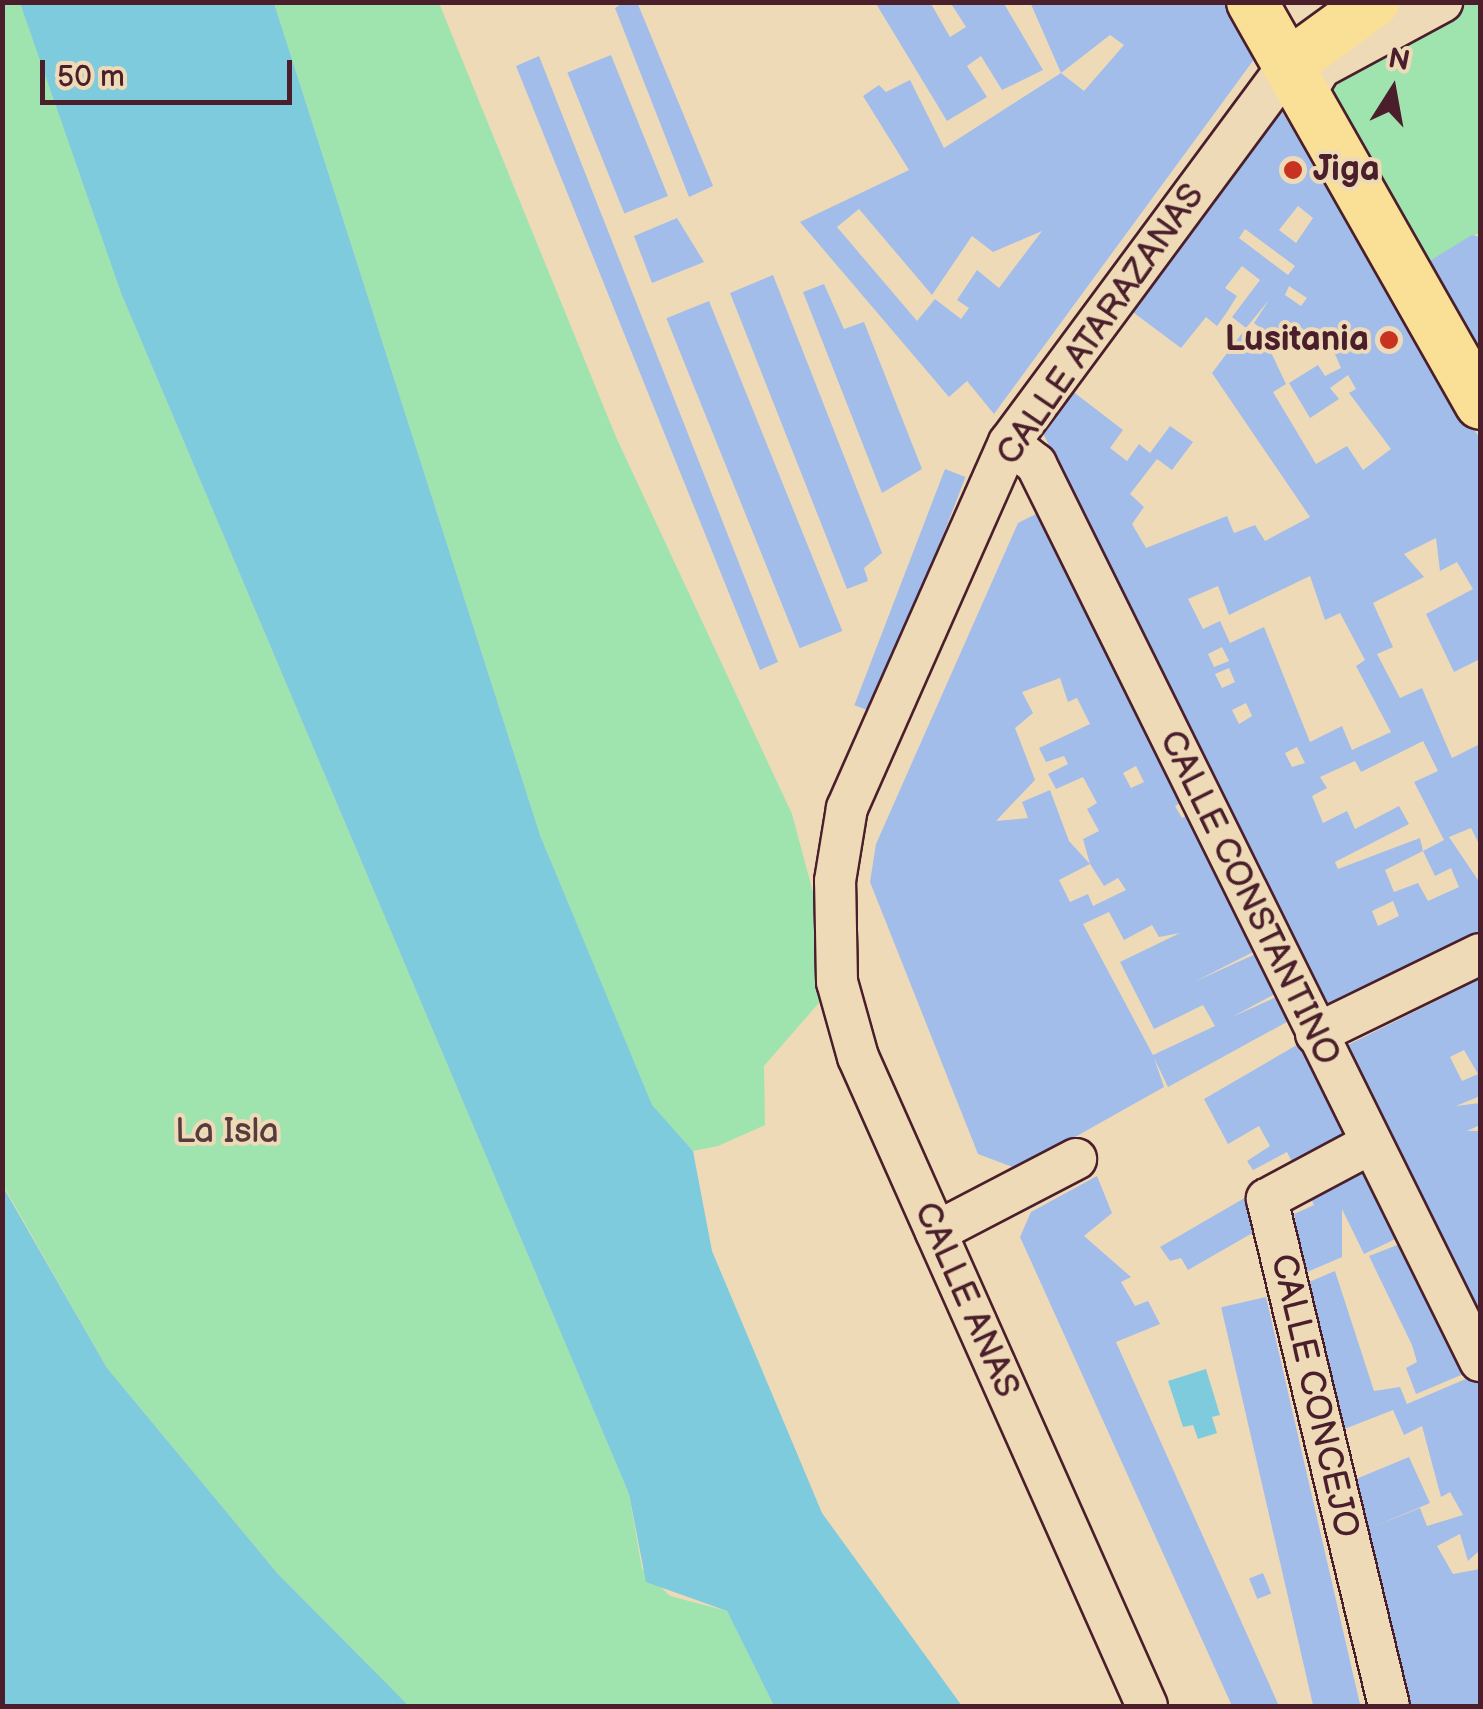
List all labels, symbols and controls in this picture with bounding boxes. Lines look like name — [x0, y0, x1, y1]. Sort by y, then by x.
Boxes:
scale bar — [45, 40, 298, 102]
north arrow — [1343, 40, 1443, 140]
text: N — [1385, 42, 1412, 78]
text: 50 m — [57, 59, 125, 95]
place label: Jiga — [1313, 149, 1380, 191]
marker: Jiga — [1282, 159, 1304, 181]
street label: CALLE ATARAZANAS — [988, 176, 1214, 474]
place label: Lusitania — [1225, 319, 1369, 361]
marker: Lusitania — [1378, 329, 1400, 351]
street label: CALLE CONSTANTINO — [1150, 724, 1348, 1072]
park label: La Isla — [175, 1111, 279, 1153]
street label: CALLE ANAS — [904, 1196, 1028, 1404]
street label: CALLE CONCEJO — [1261, 1250, 1367, 1542]

